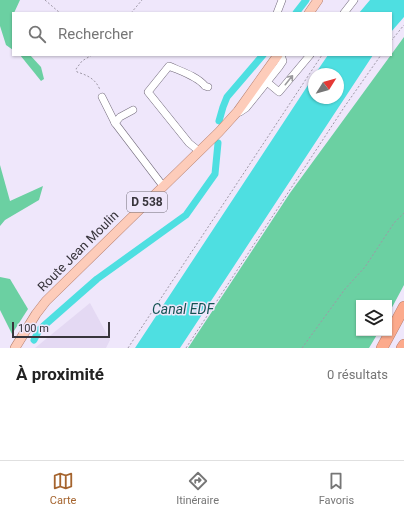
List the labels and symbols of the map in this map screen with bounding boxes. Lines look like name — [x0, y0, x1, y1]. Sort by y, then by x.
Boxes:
north arrow — [308, 68, 344, 104]
one-way arrow — [285, 74, 294, 85]
road number: D 538 — [127, 192, 167, 212]
street label: Route Jean Moulin — [35, 208, 121, 294]
water label: Canal EDF — [152, 301, 215, 317]
scale bar — [12, 320, 110, 339]

